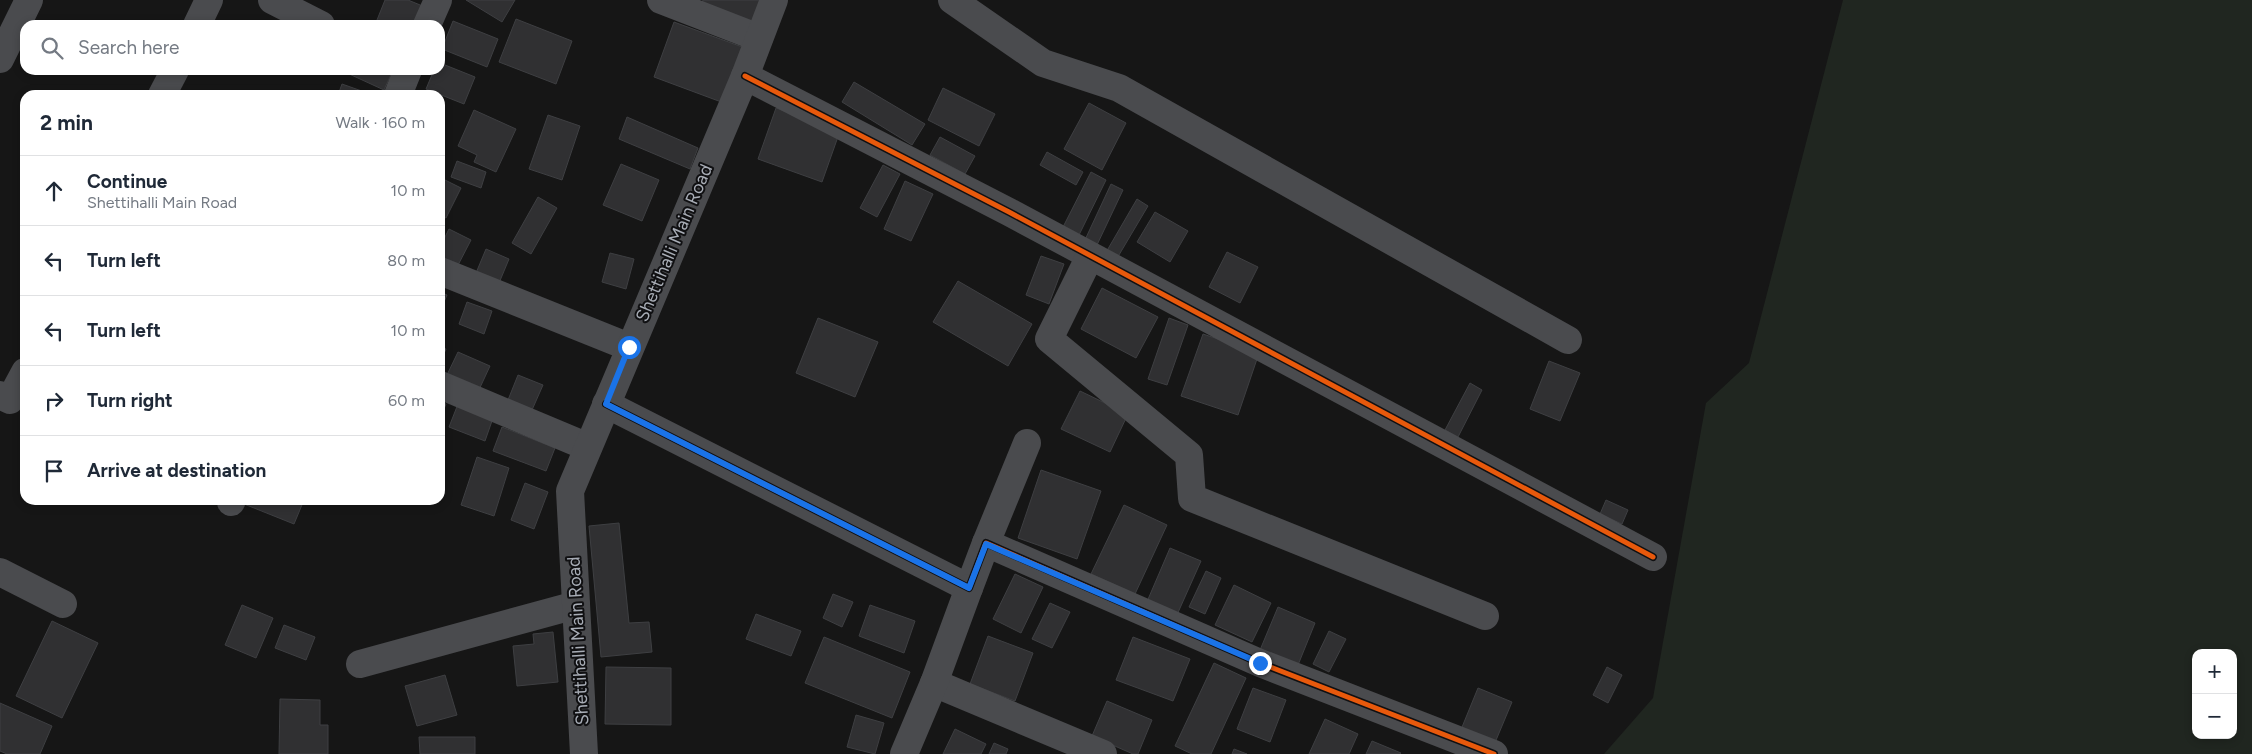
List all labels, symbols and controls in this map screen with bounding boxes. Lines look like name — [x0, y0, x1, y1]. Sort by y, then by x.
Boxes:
search box — [20, 20, 445, 75]
icon: search — [38, 34, 66, 62]
text: Search here — [78, 36, 180, 59]
text: 2 min — [40, 110, 93, 135]
text: Walk · 160 m — [335, 113, 425, 132]
street label: Shettihalli Main Road — [631, 161, 717, 325]
text: Continue — [87, 170, 167, 193]
icon: ahead — [40, 177, 68, 205]
text: 10 m — [391, 181, 425, 200]
text: Shettihalli Main Road — [87, 193, 237, 212]
icon: left — [40, 247, 68, 275]
text: Turn left — [87, 249, 161, 272]
text: 80 m — [387, 251, 425, 270]
icon: left — [40, 317, 68, 345]
text: Turn left — [87, 319, 161, 342]
text: 10 m — [391, 321, 425, 340]
route start — [618, 336, 641, 359]
icon: right — [40, 387, 68, 415]
text: Turn right — [87, 389, 173, 412]
text: 60 m — [388, 391, 425, 410]
icon: arrive — [40, 457, 68, 485]
text: Arrive at destination — [87, 459, 266, 482]
street label: Shettihalli Main Road — [563, 556, 593, 726]
map controls — [2192, 649, 2237, 739]
button: + — [2192, 649, 2237, 694]
route end — [1249, 652, 1272, 675]
button: − — [2192, 694, 2237, 739]

